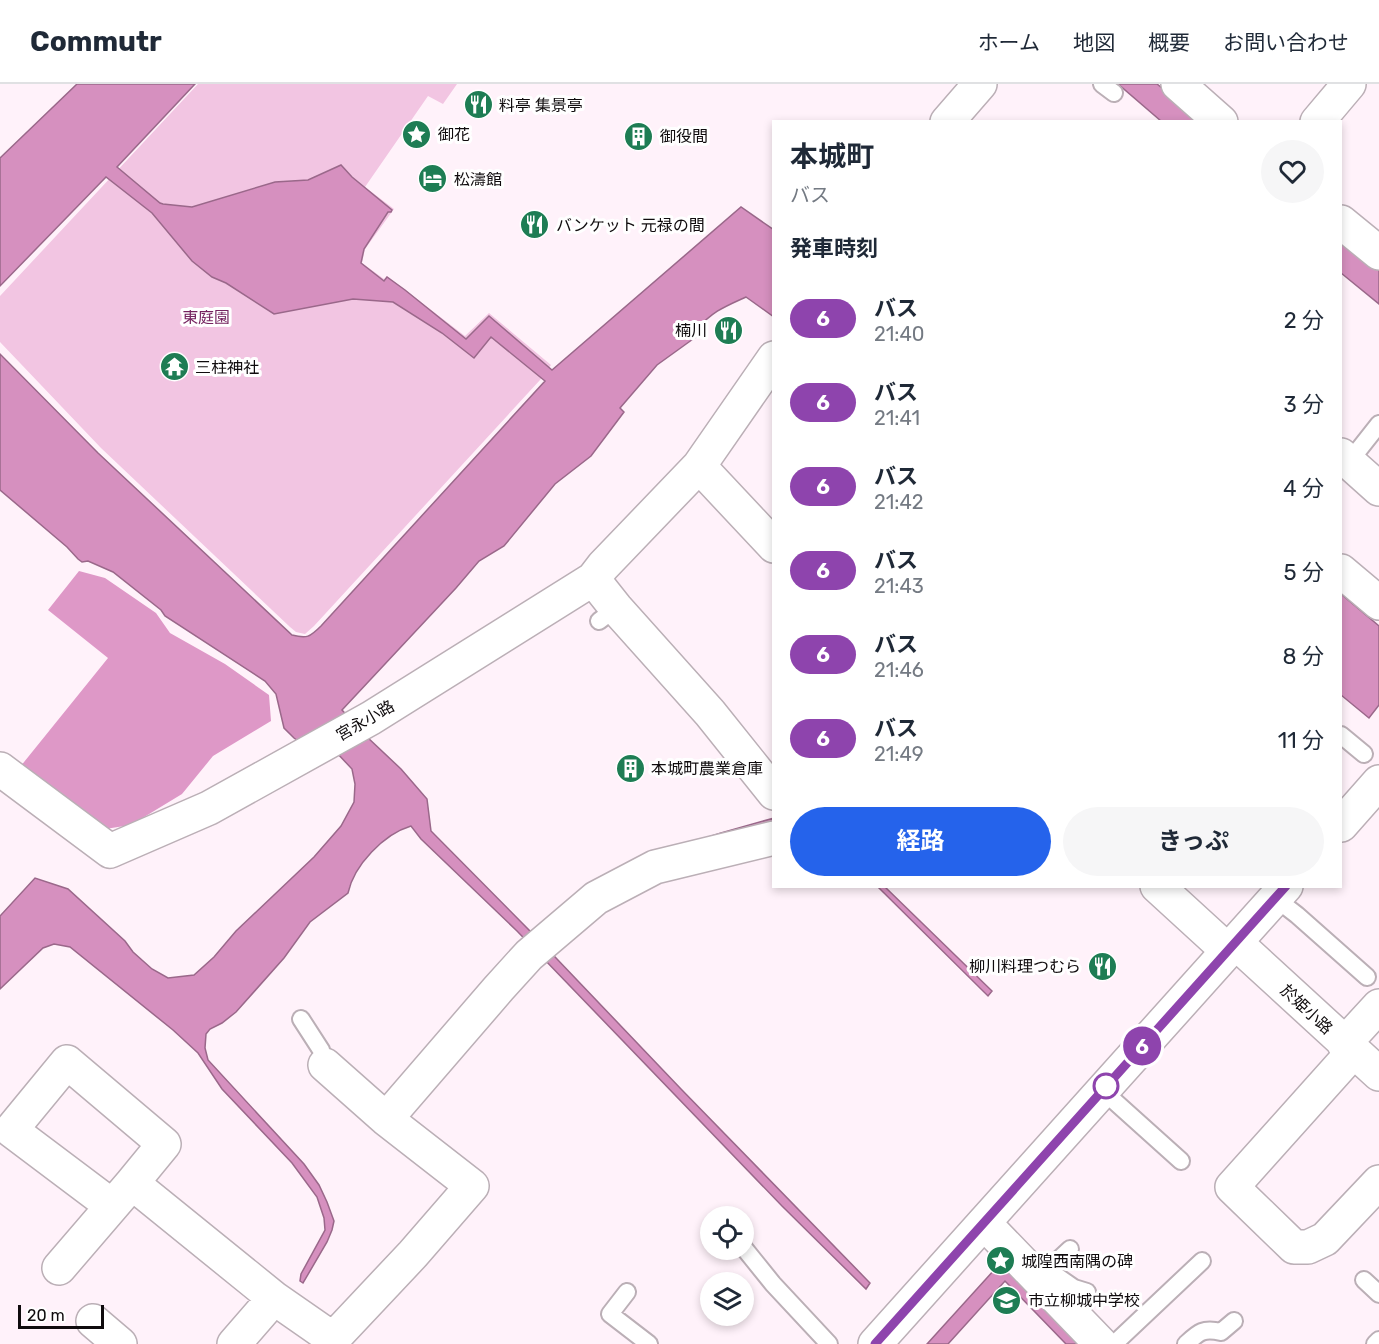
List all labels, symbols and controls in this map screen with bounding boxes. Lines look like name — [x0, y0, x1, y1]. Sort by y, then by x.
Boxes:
text: Commutr — [30, 25, 162, 58]
text: ホーム — [978, 30, 1040, 55]
text: 地図 — [1073, 30, 1115, 55]
text: 概要 — [1148, 30, 1190, 55]
text: お問い合わせ — [1223, 30, 1349, 55]
restaurant icon: 料亭 集景亭 — [462, 89, 494, 121]
place label: 料亭 集景亭 — [499, 96, 583, 115]
place icon: 御花 — [401, 118, 433, 150]
building icon: 御役間 — [623, 120, 655, 152]
place label: 御花 — [438, 125, 470, 144]
place label: 御役間 — [660, 127, 708, 146]
text: 本城町 — [790, 140, 874, 173]
button: heart — [1261, 140, 1324, 203]
hotel icon: 松濤館 — [417, 163, 449, 195]
place label: 松濤館 — [454, 170, 502, 189]
text: バス — [790, 183, 830, 207]
restaurant icon: バンケット 元禄の間 — [519, 209, 551, 241]
place label: バンケット 元禄の間 — [556, 216, 705, 235]
text: 発車時刻 — [790, 235, 878, 262]
text: バス — [874, 295, 918, 322]
text: 6 — [816, 306, 830, 331]
text: 2 分 — [1284, 307, 1324, 334]
park label: 東庭園 — [182, 308, 230, 327]
restaurant icon: 楠川 — [712, 314, 744, 346]
place label: 楠川 — [675, 321, 707, 340]
text: 21:40 — [874, 322, 925, 346]
temple icon: 三柱神社 — [158, 351, 190, 383]
place label: 三柱神社 — [195, 358, 259, 377]
text: バス — [874, 379, 918, 406]
text: 6 — [816, 390, 830, 415]
text: 3 分 — [1283, 391, 1324, 418]
text: 21:41 — [874, 406, 920, 430]
text: バス — [874, 463, 918, 490]
text: 6 — [816, 474, 830, 499]
text: 4 分 — [1283, 475, 1324, 502]
text: 21:42 — [874, 490, 924, 514]
text: バス — [874, 547, 918, 574]
text: 6 — [816, 558, 830, 583]
text: 5 分 — [1284, 559, 1324, 586]
text: 21:43 — [874, 574, 924, 598]
text: バス — [874, 631, 918, 658]
text: 6 — [816, 642, 830, 667]
text: 8 分 — [1283, 643, 1324, 670]
text: 21:46 — [874, 658, 924, 682]
street label: 宮永小路 — [333, 696, 398, 745]
text: バス — [874, 715, 918, 742]
text: 6 — [816, 726, 830, 751]
text: 11 分 — [1278, 727, 1324, 754]
text: 21:49 — [874, 742, 924, 766]
building icon: 本城町農業倉庫 — [614, 752, 646, 784]
place label: 本城町農業倉庫 — [651, 759, 763, 778]
button: 経路 — [790, 807, 1051, 876]
button: きっぷ — [1063, 807, 1324, 876]
restaurant icon: 柳川料理つむら — [1086, 950, 1118, 982]
place label: 柳川料理つむら — [969, 957, 1081, 976]
street label: 於姫小路 — [1277, 981, 1337, 1038]
line badge: 6 — [1122, 1026, 1162, 1066]
text: 6 — [1135, 1034, 1149, 1059]
unlabelled marker — [1093, 1073, 1119, 1099]
map controls — [700, 1206, 754, 1326]
button: locate — [700, 1206, 754, 1260]
place icon: 城隍西南隅の碑 — [984, 1245, 1016, 1277]
place label: 城隍西南隅の碑 — [1021, 1252, 1133, 1271]
button: layers — [700, 1272, 754, 1326]
school or university icon: 市立柳城中学校 — [991, 1284, 1023, 1316]
place label: 市立柳城中学校 — [1028, 1291, 1140, 1310]
scale bar — [18, 1302, 104, 1330]
text: 20 m — [27, 1306, 65, 1325]

